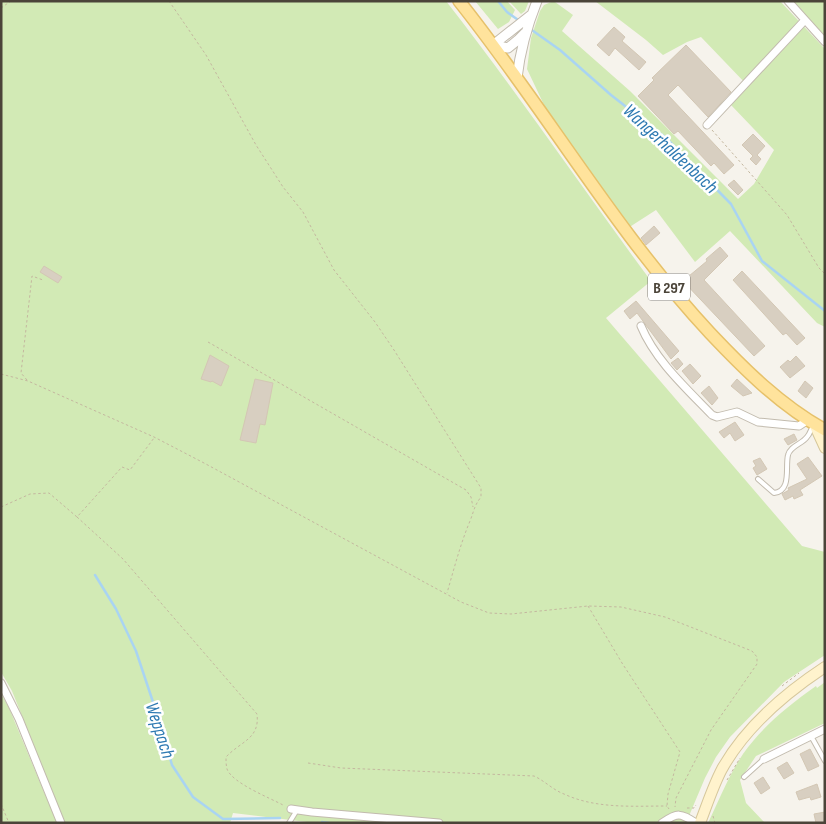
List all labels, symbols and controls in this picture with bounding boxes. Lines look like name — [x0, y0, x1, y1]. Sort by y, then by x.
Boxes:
water label: Wangerhaldenbach — [618, 99, 722, 199]
road number: B 297 — [648, 274, 690, 300]
water label: Weppach — [140, 699, 179, 761]

